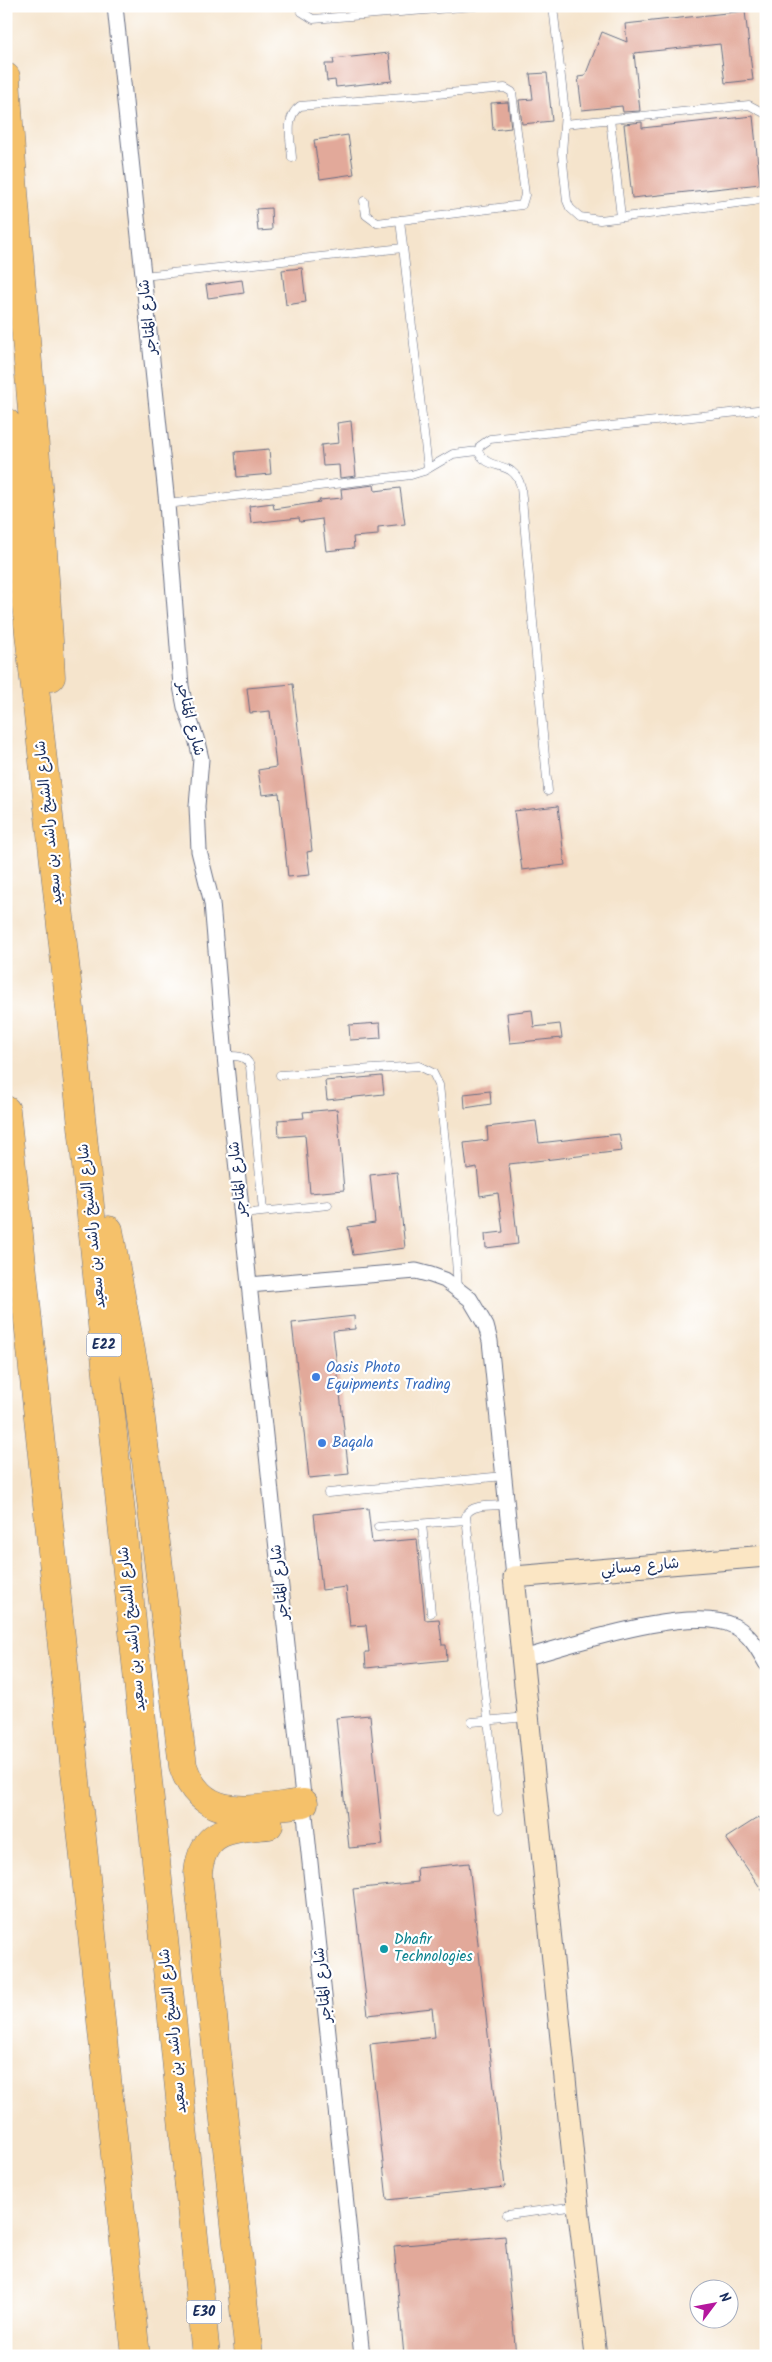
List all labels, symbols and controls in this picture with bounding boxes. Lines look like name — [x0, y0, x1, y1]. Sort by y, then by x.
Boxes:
street label: شارع المُتاجر — [132, 278, 164, 358]
street label: شارع المُتاجر — [169, 678, 211, 759]
street label: شارع الشيخ راشد بن سعيد — [28, 739, 70, 907]
street label: شارع المُتاجر — [222, 1140, 254, 1220]
street label: شارع الشيخ راشد بن سعيد — [71, 1142, 113, 1310]
road number: E22 — [86, 1334, 122, 1356]
place label: Oasis Photo Equipments Trading — [326, 1356, 451, 1397]
marker: Oasis Photo Equipments Trading — [310, 1371, 322, 1383]
place label: Baqala — [332, 1431, 373, 1455]
marker: Baqala — [316, 1437, 328, 1449]
street label: شارع المُتاجر — [264, 1543, 296, 1623]
street label: شارع الشيخ راشد بن سعيد — [111, 1545, 153, 1713]
street label: شارع مِسانِي — [600, 1552, 680, 1582]
place label: Dhafir Technologies — [394, 1928, 473, 1969]
marker: Dhafir Technologies — [378, 1943, 390, 1955]
street label: شارع المُتاجر — [307, 1946, 339, 2026]
street label: شارع الشيخ راشد بن سعيد — [152, 1947, 194, 2115]
north arrow — [690, 2280, 740, 2330]
text: N — [713, 2288, 736, 2307]
road number: E30 — [186, 2300, 222, 2324]

